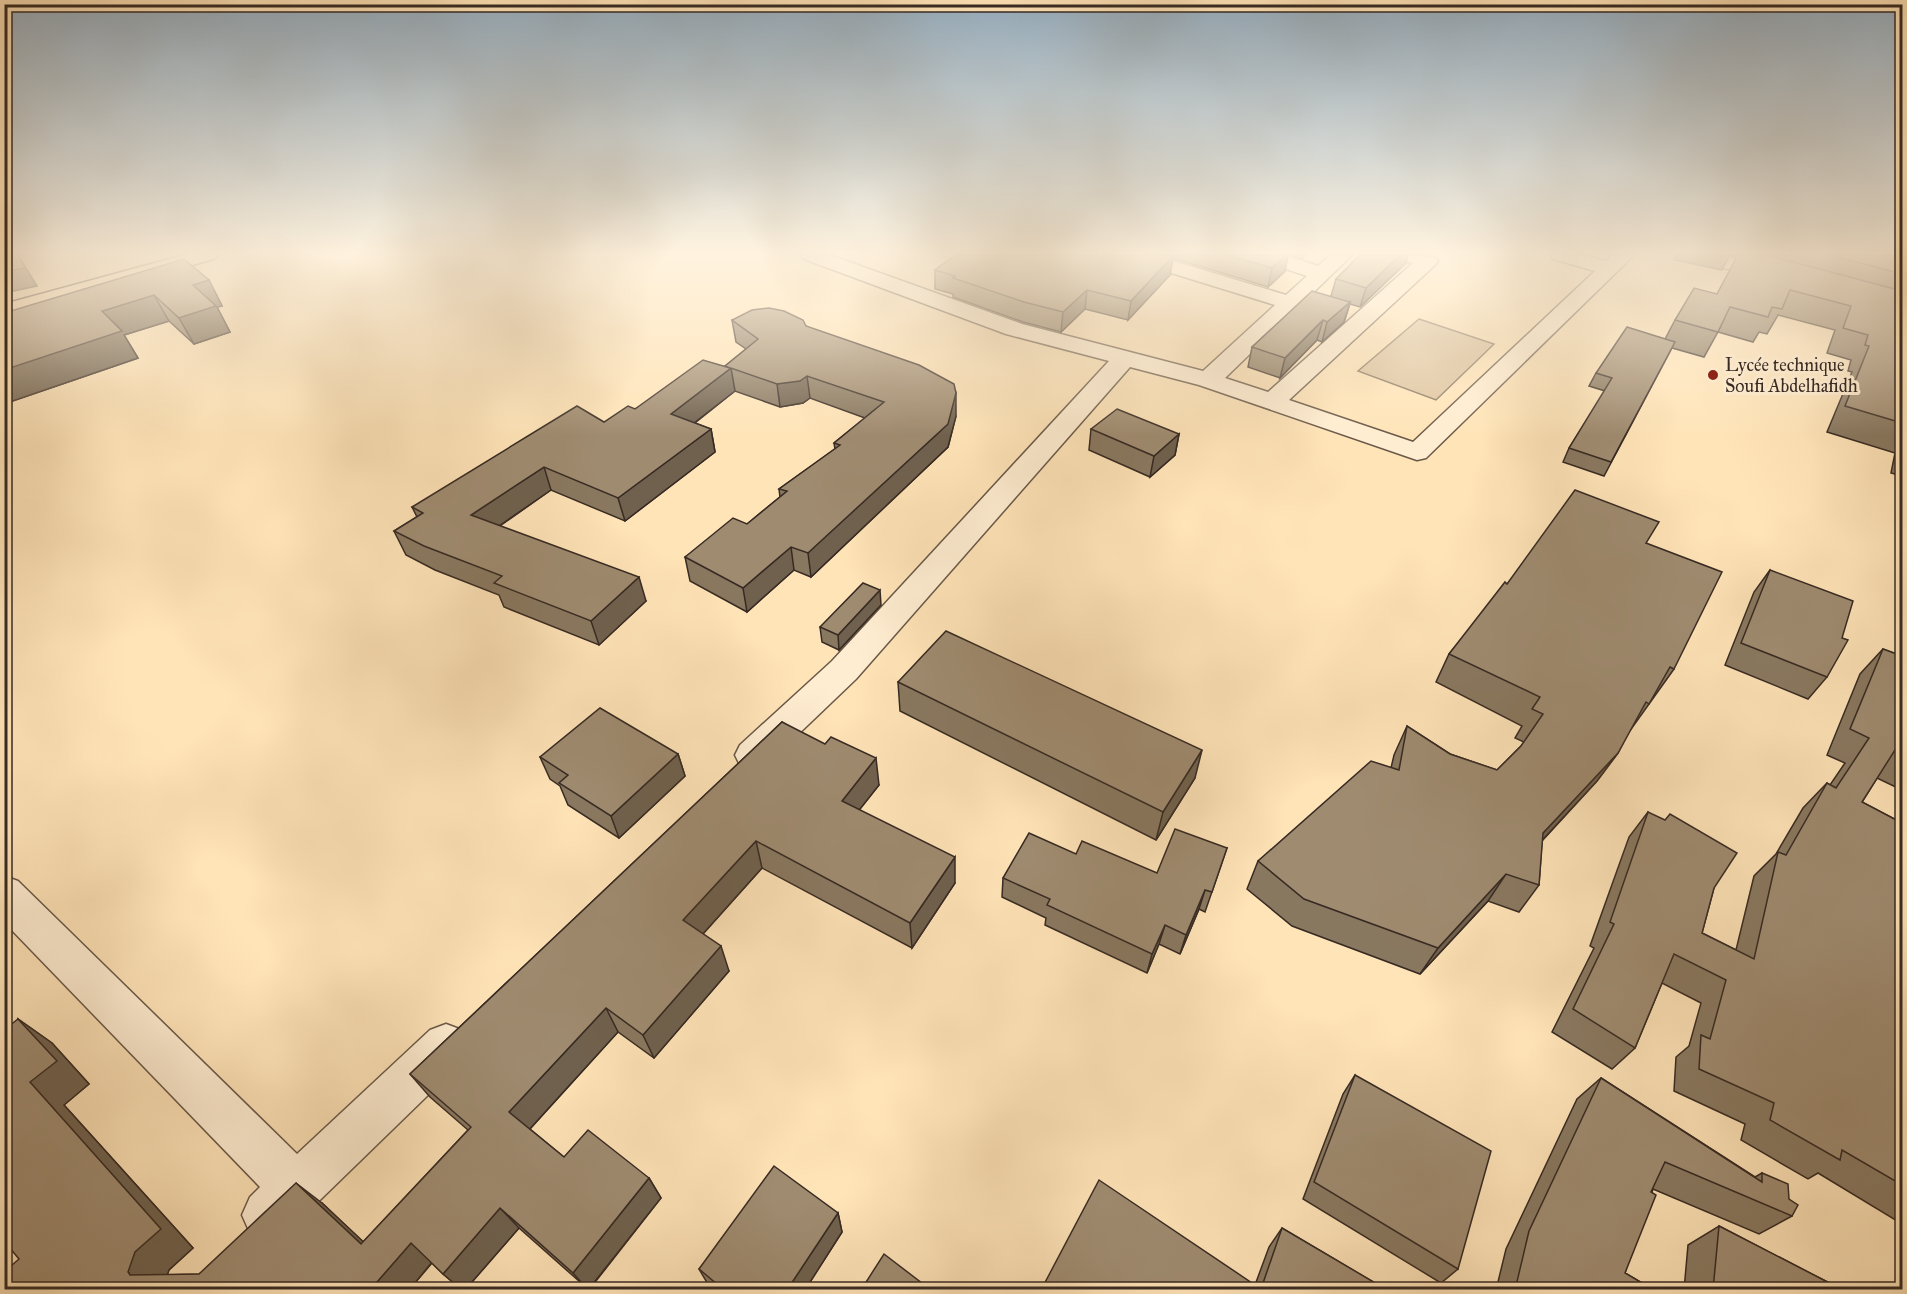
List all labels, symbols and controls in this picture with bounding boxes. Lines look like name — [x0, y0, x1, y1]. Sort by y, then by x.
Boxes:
place label: Lycée technique Soufi Abdelhafidh — [1725, 354, 1858, 397]
marker: Lycée technique Soufi Abdelhafidh — [1706, 368, 1720, 382]

